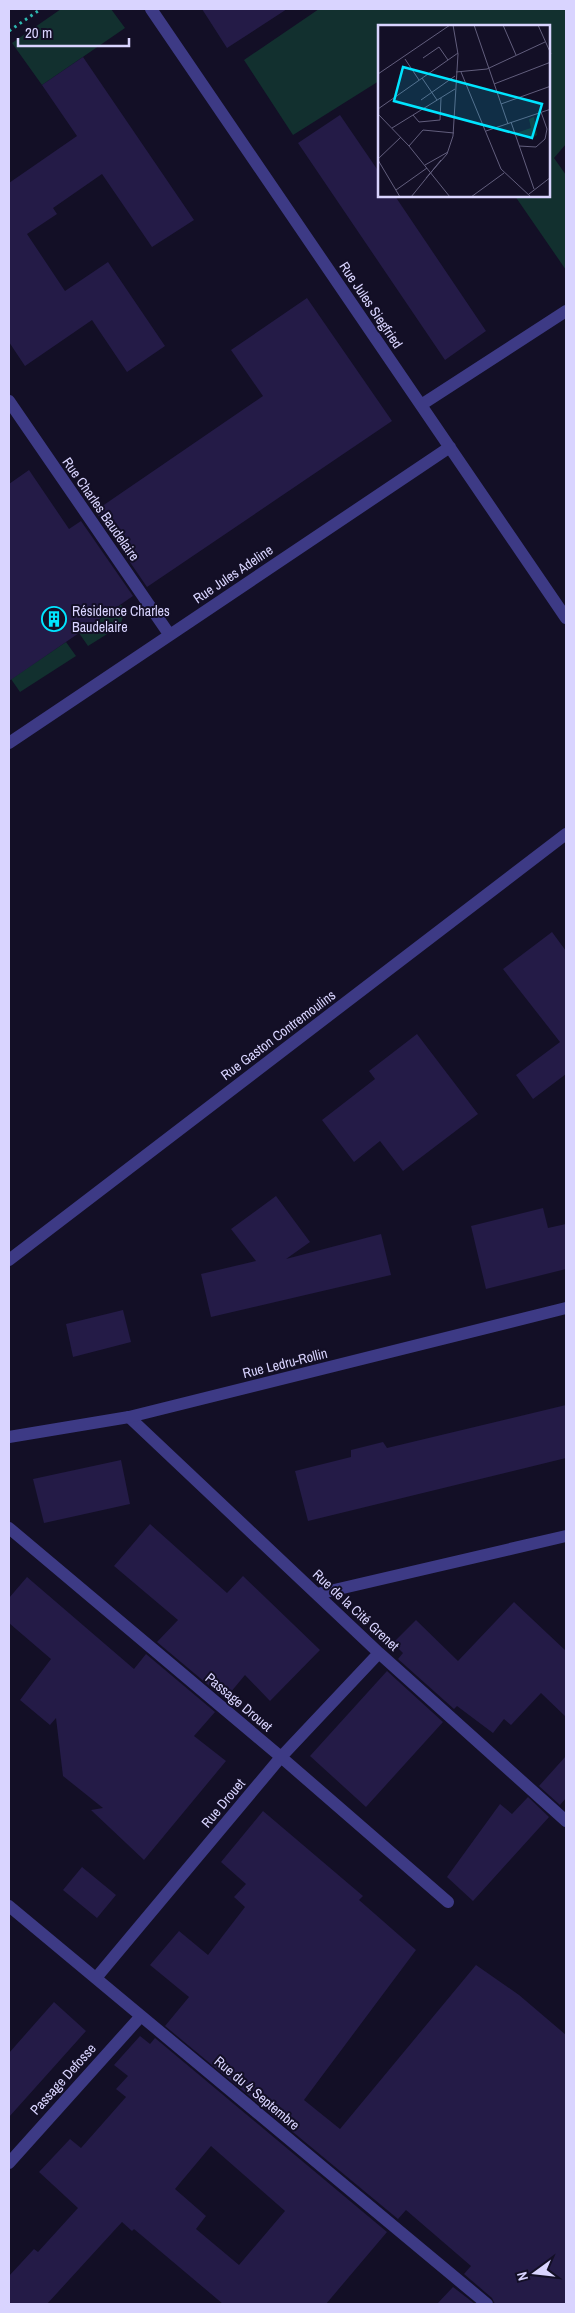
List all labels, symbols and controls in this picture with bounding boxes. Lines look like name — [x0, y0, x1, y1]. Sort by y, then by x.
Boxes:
scale bar — [18, 15, 129, 47]
text: 20 m — [25, 22, 52, 43]
inset map — [378, 25, 550, 198]
street label: Rue Jules Siegfried — [335, 258, 407, 352]
street label: Rue Charles Baudelaire — [58, 454, 144, 564]
street label: Rue Jules Adeline — [190, 541, 276, 607]
place label: Résidence Charles Baudelaire — [72, 602, 170, 636]
building icon: Résidence Charles Baudelaire — [41, 606, 67, 632]
street label: Rue Gaston Contremoulins — [217, 986, 339, 1084]
street label: Rue Ledru-Rollin — [241, 1344, 329, 1382]
street label: Rue de la Cité Grenet — [309, 1565, 403, 1655]
street label: Passage Drouet — [202, 1669, 276, 1735]
street label: Rue Drouet — [197, 1775, 249, 1831]
street label: Passage Defosse — [26, 2040, 100, 2118]
street label: Rue du 4 Septembre — [211, 2052, 303, 2134]
north arrow — [510, 2248, 560, 2298]
text: N — [513, 2270, 532, 2283]

